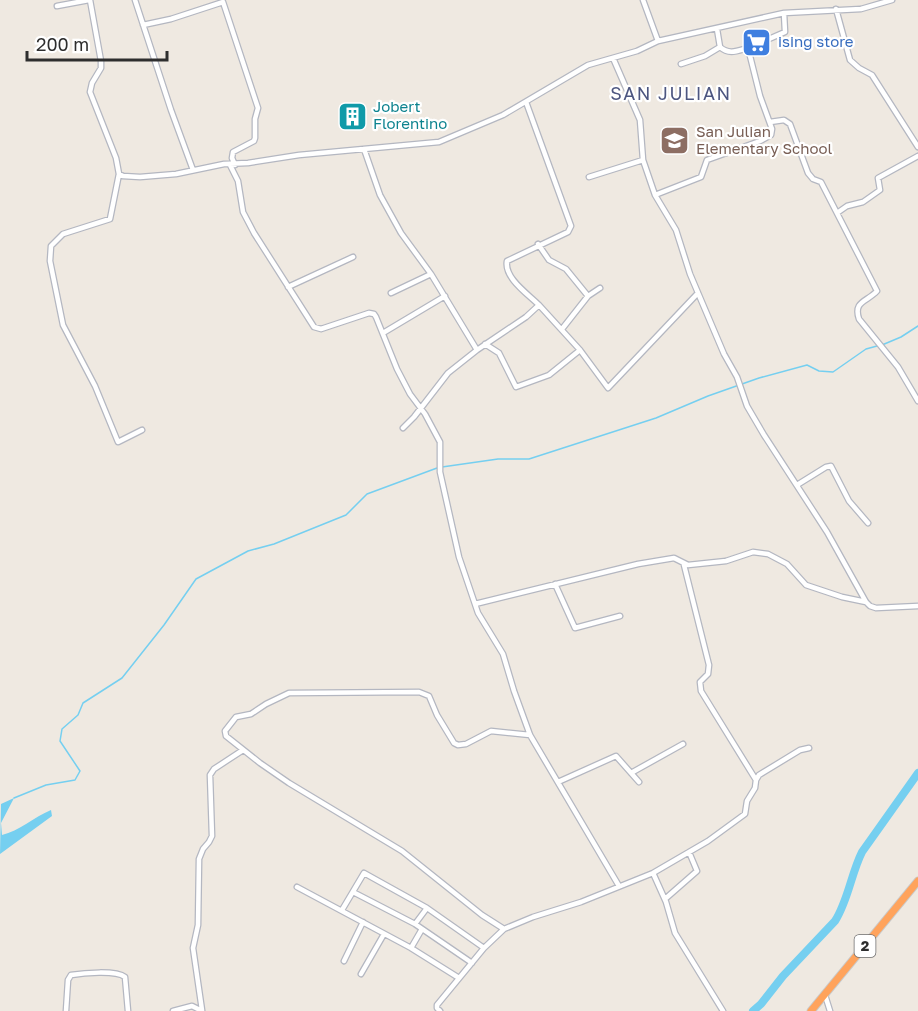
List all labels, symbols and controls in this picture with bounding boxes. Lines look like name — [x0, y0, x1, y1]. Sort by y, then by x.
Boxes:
scale bar — [27, 24, 166, 62]
supermarket icon: ising store — [741, 26, 773, 58]
place label: ising store — [778, 32, 854, 50]
text: 200 m — [36, 33, 89, 55]
district label: SAN JULIAN — [610, 82, 732, 104]
place label: Jobert Florentino — [373, 97, 447, 132]
building icon: Jobert Florentino — [336, 100, 368, 132]
place label: San Julian Elementary School — [696, 122, 832, 157]
school or university icon: San Julian Elementary School — [659, 125, 691, 157]
road number: 2 — [854, 935, 876, 957]

